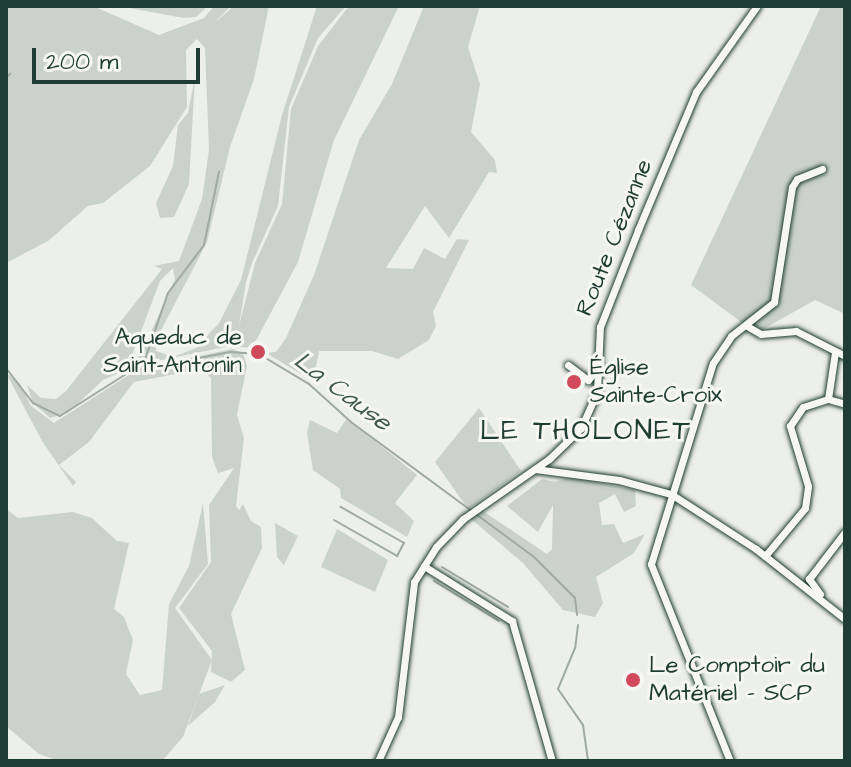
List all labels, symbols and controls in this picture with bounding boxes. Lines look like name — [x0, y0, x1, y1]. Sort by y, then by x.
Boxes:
scale bar — [36, 32, 204, 82]
text: 200 m — [46, 45, 118, 79]
street label: Route Cézanne — [571, 156, 659, 320]
place label: Aqueduc de Saint-Antonin — [103, 324, 242, 380]
marker: Aqueduc de Saint-Antonin — [249, 343, 267, 361]
water label: La Cause — [287, 345, 397, 439]
place label: Église Sainte-Croix — [590, 354, 722, 410]
marker: Église Sainte-Croix — [565, 373, 583, 391]
district label: LE THOLONET — [480, 414, 692, 448]
place label: Le Comptoir du Matériel - SCP — [649, 652, 825, 708]
marker: Le Comptoir du Matériel - SCP — [624, 671, 642, 689]

